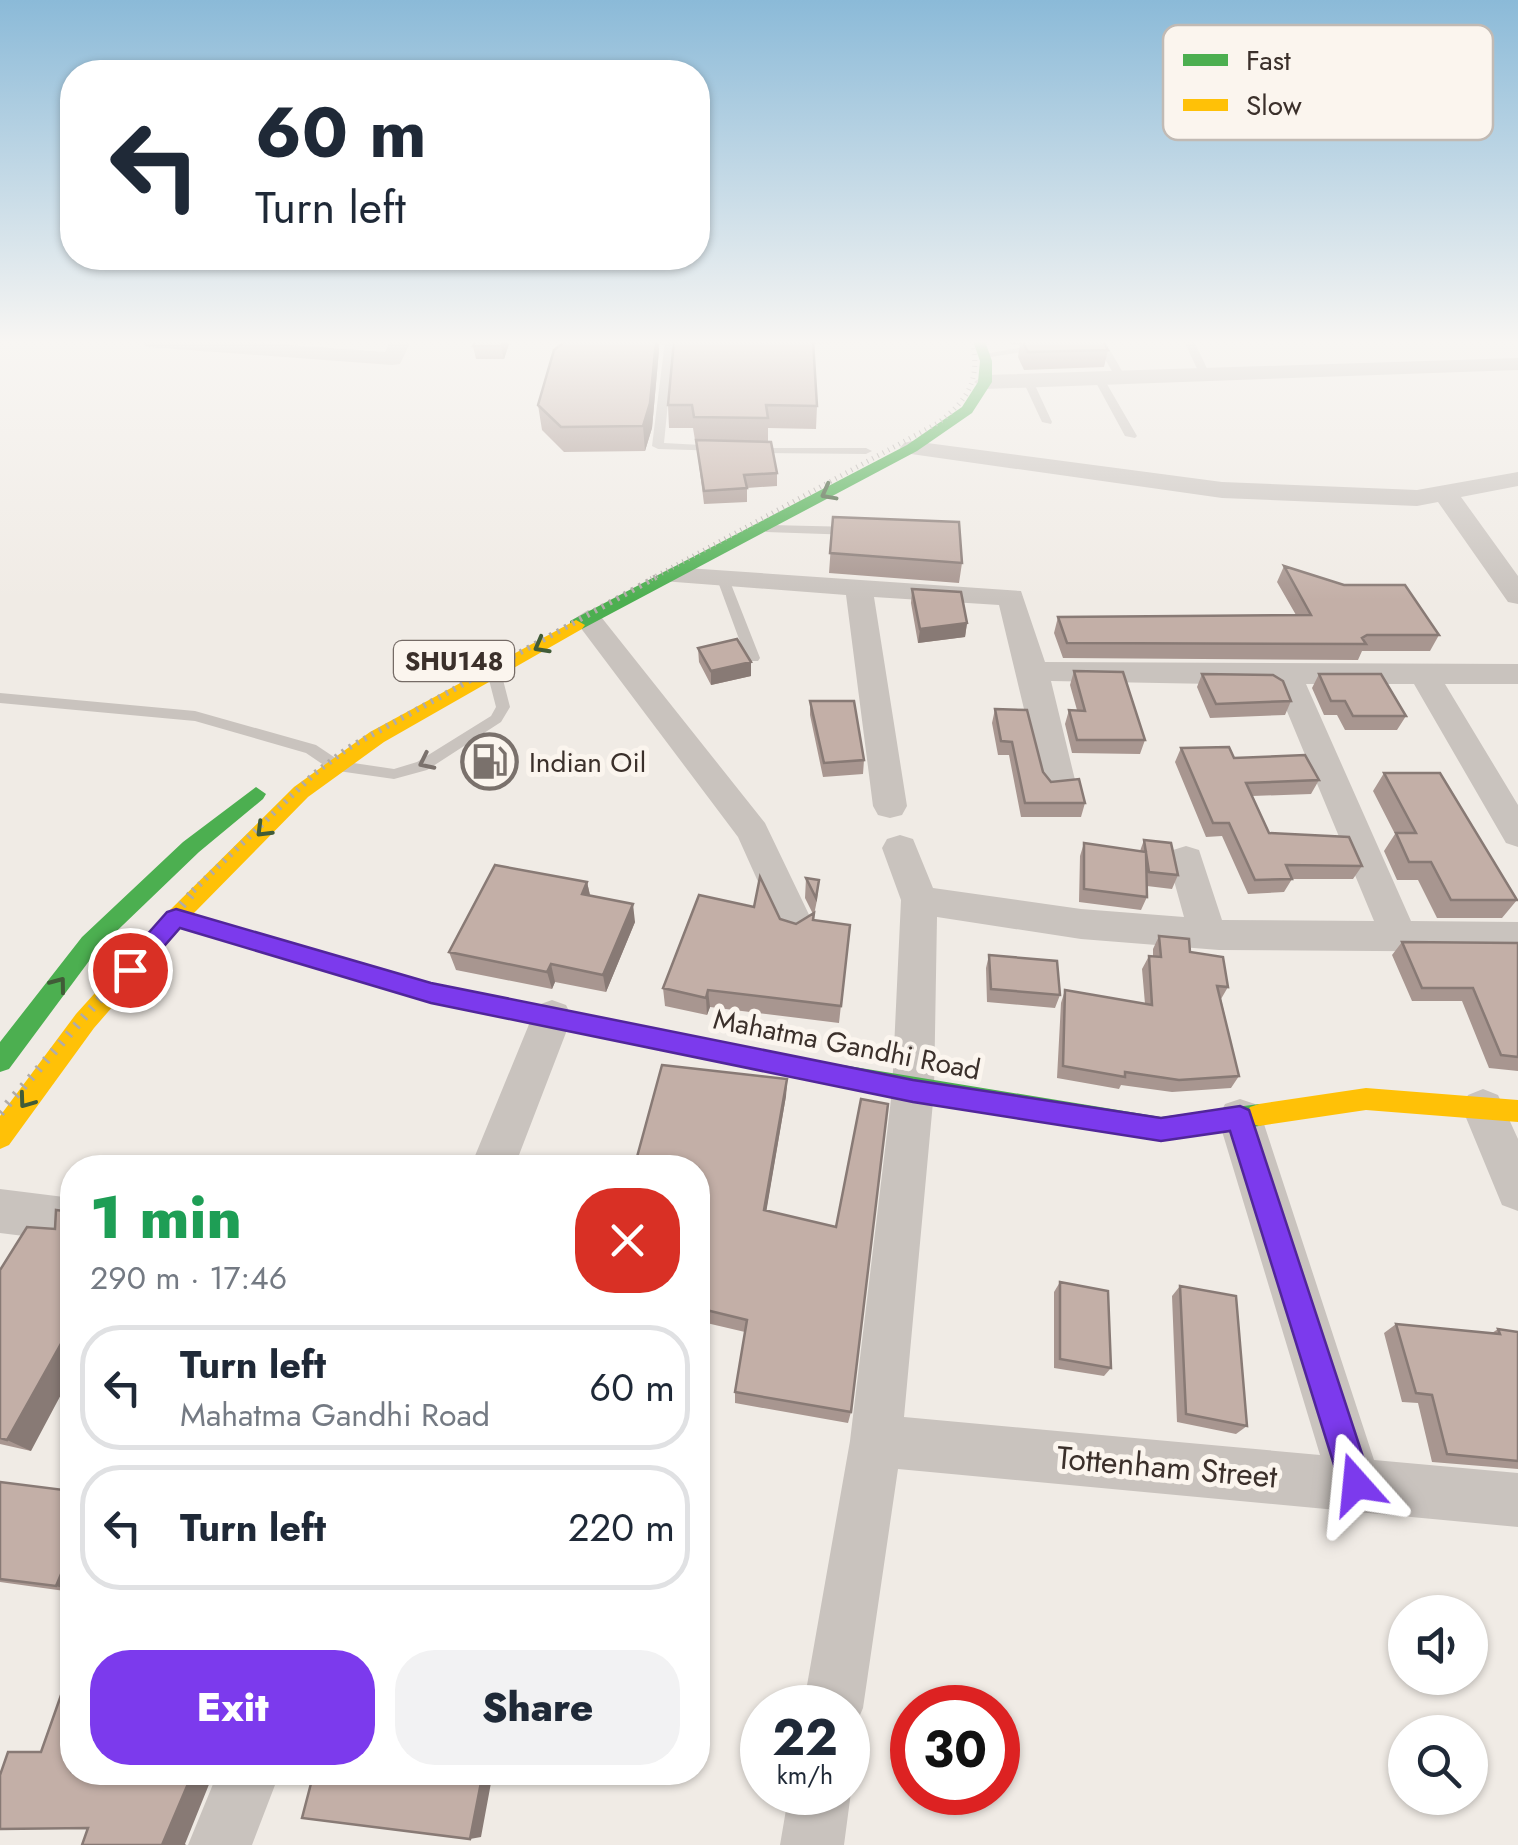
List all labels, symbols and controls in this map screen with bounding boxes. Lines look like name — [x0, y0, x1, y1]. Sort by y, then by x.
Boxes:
legend — [1163, 25, 1493, 140]
text: Fast — [1246, 40, 1291, 81]
text: 60 m — [255, 82, 427, 183]
text: Slow — [1246, 85, 1302, 126]
icon: left — [90, 100, 220, 230]
text: Turn left — [255, 175, 406, 240]
one-way arrow — [820, 480, 838, 500]
one-way arrow — [534, 633, 552, 653]
road number: SHU148 — [394, 641, 514, 681]
fuel station icon: Indian Oil — [460, 732, 520, 792]
place label: Indian Oil — [529, 742, 646, 783]
one-way arrow — [418, 749, 436, 769]
one-way arrow — [257, 818, 275, 836]
pin — [88, 928, 173, 1013]
icon: arrive — [103, 943, 158, 998]
one-way arrow — [48, 977, 65, 995]
street label: Mahatma Gandhi Road — [710, 998, 984, 1091]
one-way arrow — [20, 1089, 39, 1108]
text: 1 min — [90, 1174, 242, 1261]
button: close — [575, 1188, 680, 1293]
text: 290 m · 17:46 — [90, 1255, 287, 1301]
text: Turn left — [180, 1337, 326, 1392]
icon: left — [95, 1360, 150, 1415]
text: 60 m — [589, 1360, 675, 1415]
text: Mahatma Gandhi Road — [180, 1392, 490, 1438]
position arrow — [1304, 1432, 1408, 1536]
street label: Tottenham Street — [1055, 1434, 1279, 1500]
icon: left — [95, 1500, 150, 1555]
text: Turn left — [180, 1500, 326, 1555]
text: 220 m — [568, 1500, 675, 1555]
map controls — [1388, 1595, 1488, 1815]
button: sound — [1388, 1595, 1488, 1695]
button: Exit — [90, 1650, 375, 1765]
button: Share — [395, 1650, 680, 1765]
speed limit sign: 30 — [890, 1685, 1020, 1815]
text: 22 — [772, 1701, 838, 1774]
button: search — [1388, 1715, 1488, 1815]
text: km/h — [777, 1757, 833, 1793]

